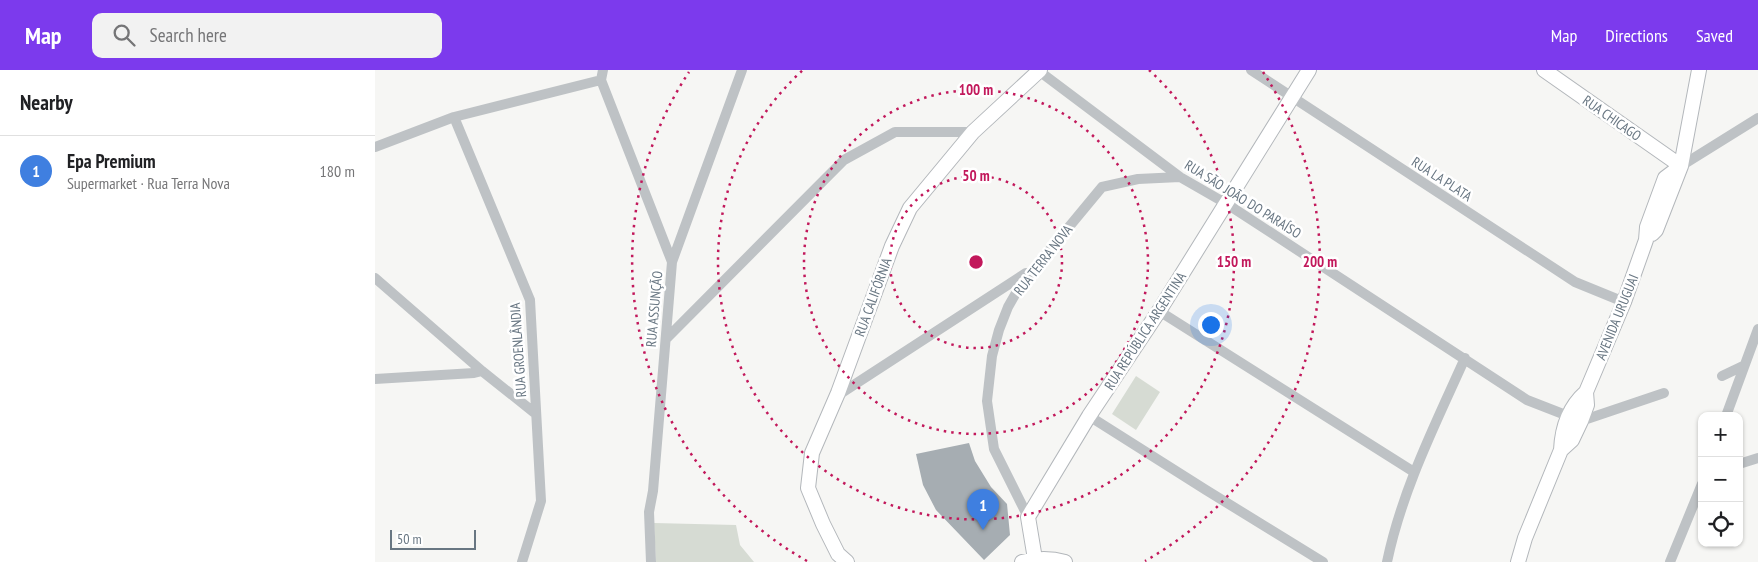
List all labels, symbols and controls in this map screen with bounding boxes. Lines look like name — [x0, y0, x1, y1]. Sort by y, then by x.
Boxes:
search box — [92, 13, 442, 58]
text: Map — [25, 20, 62, 51]
icon: search — [110, 21, 138, 49]
text: Search here — [150, 23, 227, 47]
text: Map — [1551, 24, 1577, 47]
text: Directions — [1605, 24, 1668, 47]
text: Saved — [1696, 24, 1733, 47]
text: 100 m — [959, 80, 993, 99]
text: Nearby — [20, 89, 73, 116]
street label: RUA CHICAGO — [1579, 91, 1645, 145]
text: Epa Premium — [67, 149, 156, 173]
street label: RUA LA PLATA — [1408, 153, 1476, 205]
street label: RUA SÃO JOÃO DO PARAÍSO — [1181, 156, 1305, 242]
text: 1 — [32, 161, 40, 181]
text: 180 m — [320, 161, 355, 181]
text: 50 m — [962, 166, 990, 185]
text: Supermarket · Rua Terra Nova — [67, 173, 230, 193]
street label: RUA TERRA NOVA — [1010, 221, 1076, 299]
text: 150 m — [1217, 252, 1251, 271]
text: 200 m — [1303, 252, 1337, 271]
centre of rings — [967, 253, 985, 271]
street label: RUA CALIFÓRNIA — [850, 255, 896, 339]
street label: RUA REPÚBLICA ARGENTINA — [1100, 268, 1190, 393]
street label: RUA ASSUNÇÃO — [642, 270, 666, 348]
street label: AVENIDA URUGUAI — [1592, 271, 1642, 363]
street label: RUA GROENLÂNDIA — [506, 302, 530, 398]
your location — [1198, 312, 1224, 338]
map controls — [1698, 412, 1743, 547]
button: + — [1698, 412, 1743, 457]
button: − — [1698, 457, 1743, 502]
pin: 1 — [967, 489, 999, 530]
button: locate — [1698, 502, 1743, 547]
scale bar — [390, 527, 476, 550]
text: 50 m — [397, 530, 422, 548]

